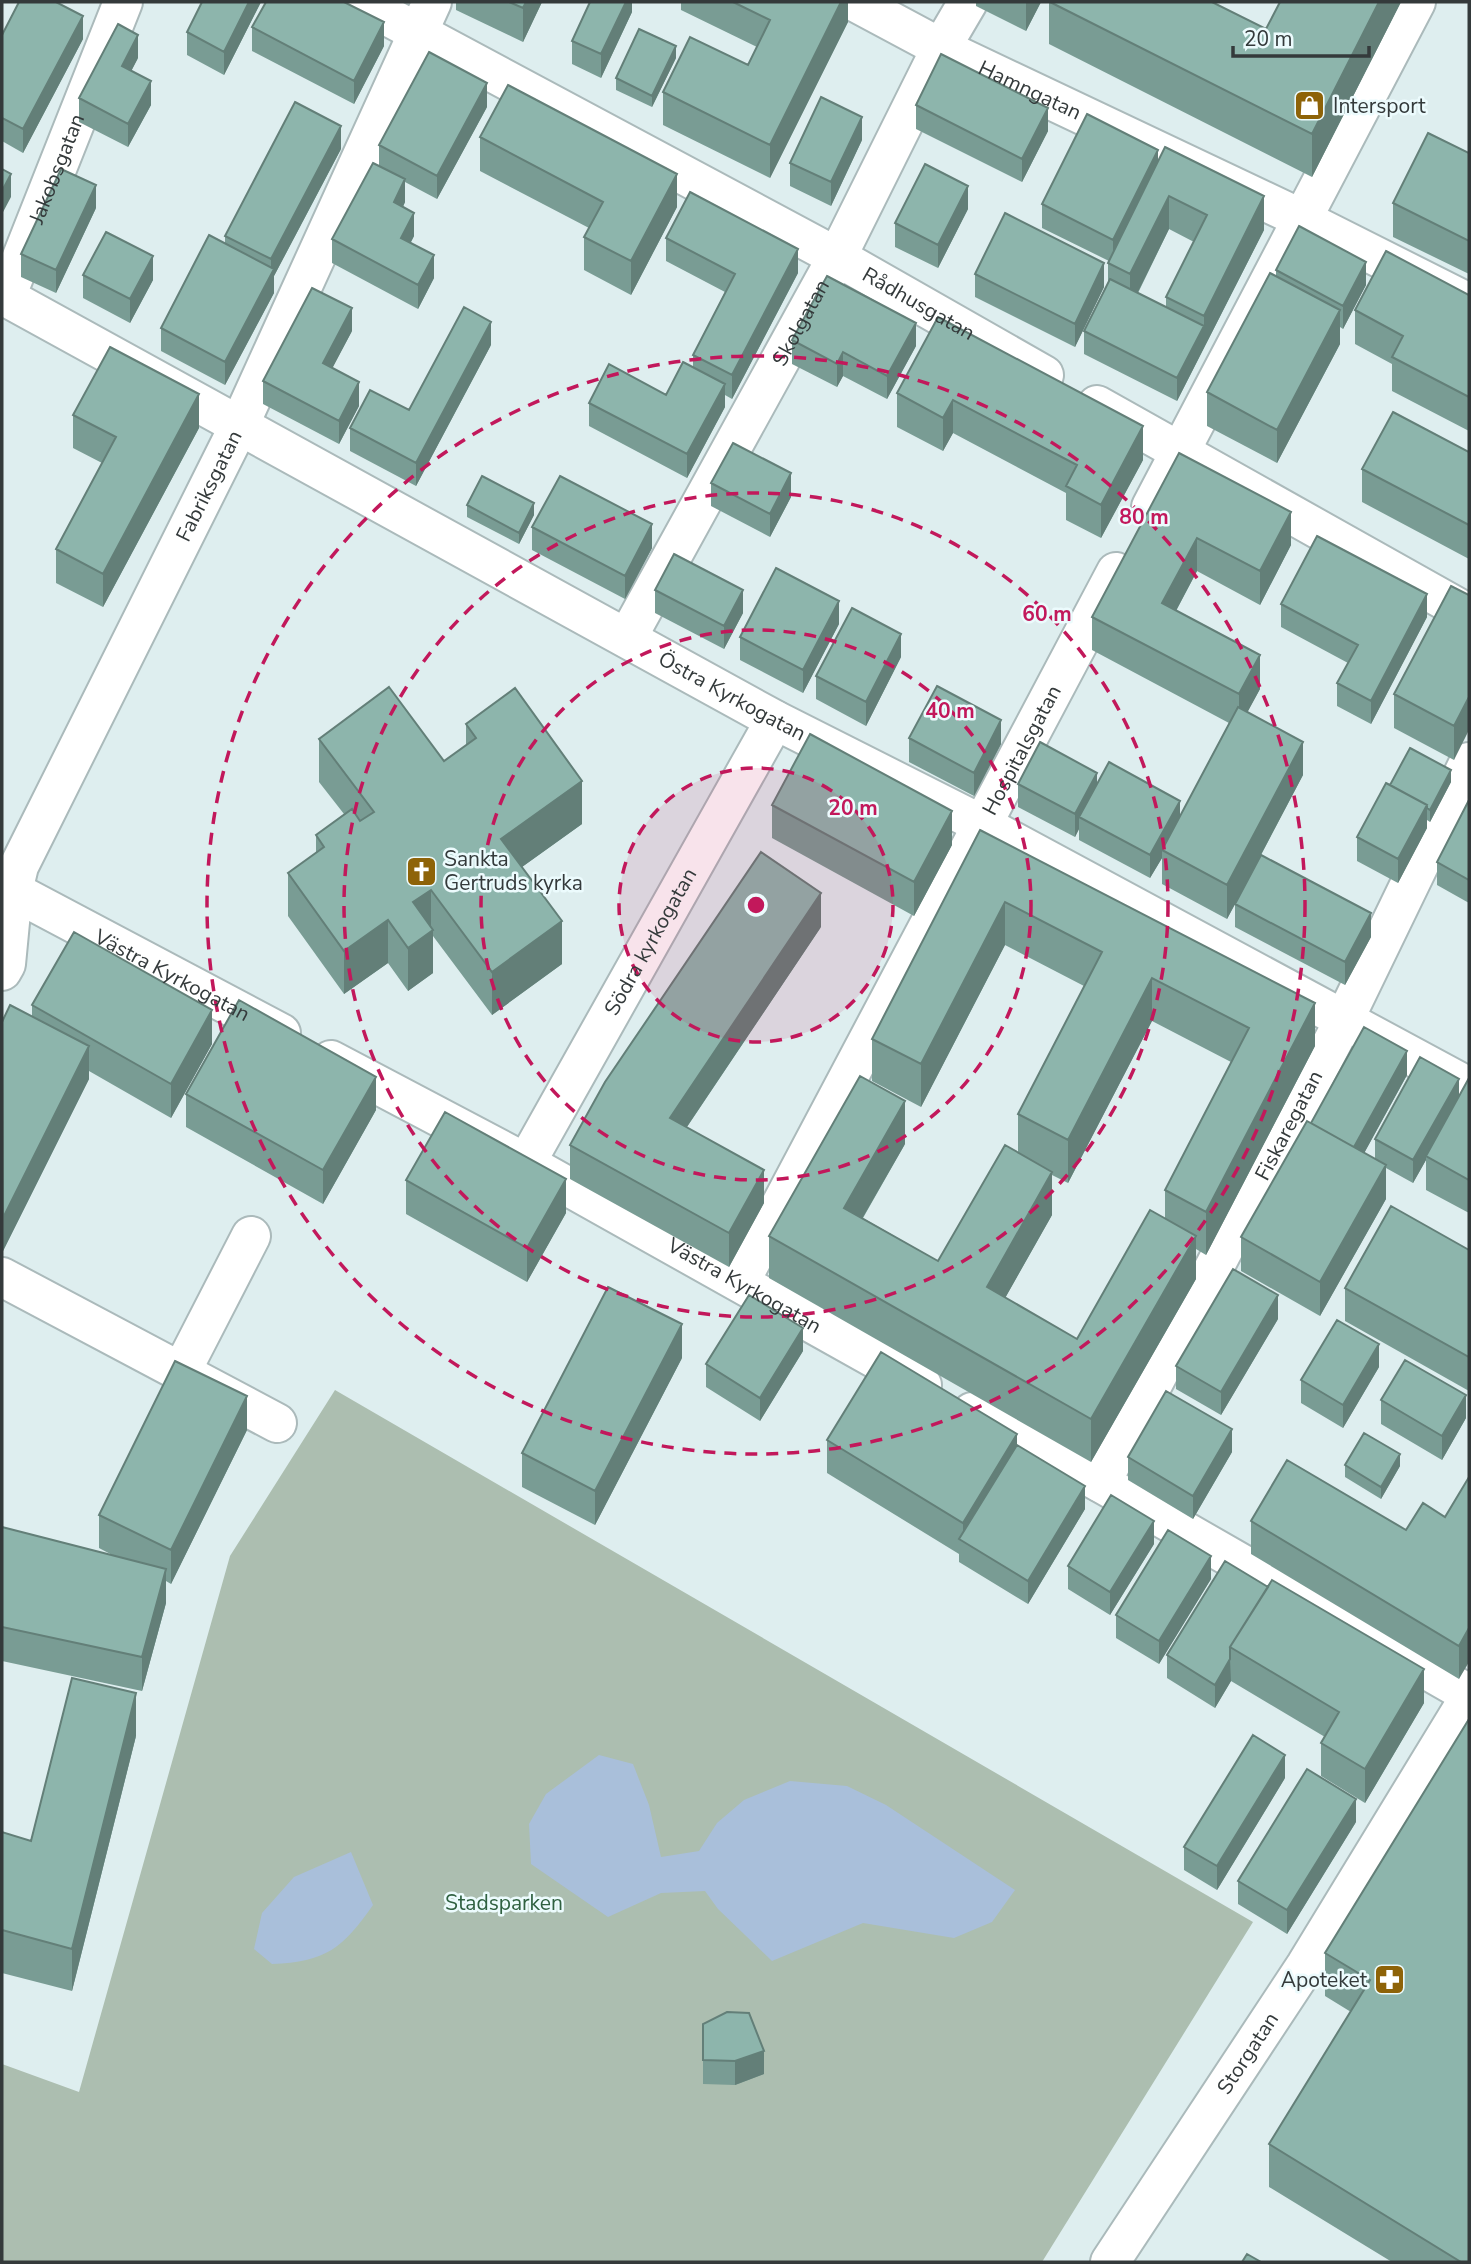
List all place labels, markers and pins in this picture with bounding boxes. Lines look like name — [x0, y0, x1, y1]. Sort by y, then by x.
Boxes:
shop icon: Intersport — [1293, 89, 1327, 123]
place label: Intersport — [1333, 92, 1426, 120]
place label: Sankta Gertruds kyrka — [444, 845, 583, 897]
church icon: Sankta Gertruds kyrka — [404, 854, 438, 888]
centre of rings — [744, 893, 768, 917]
pharmacy icon: Apoteket — [1373, 1963, 1407, 1997]
place label: Apoteket — [1281, 1966, 1368, 1994]

